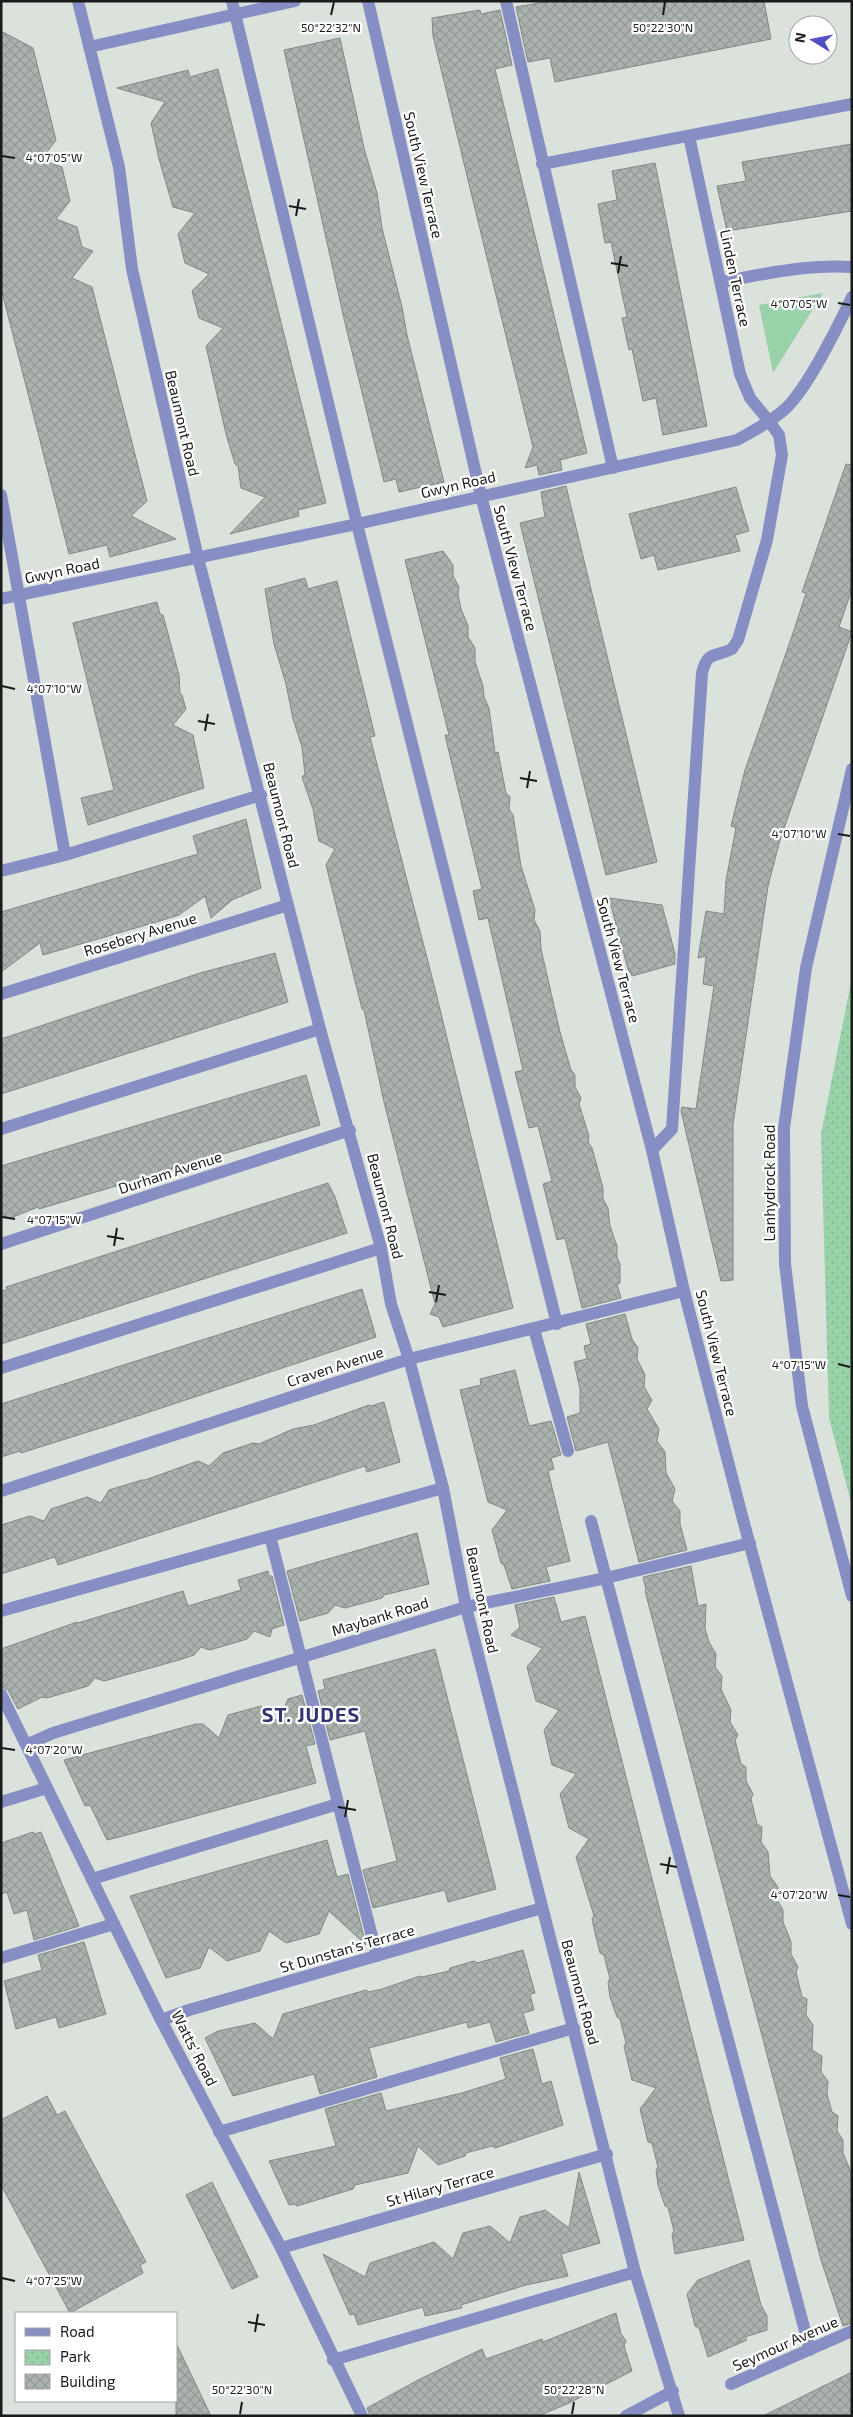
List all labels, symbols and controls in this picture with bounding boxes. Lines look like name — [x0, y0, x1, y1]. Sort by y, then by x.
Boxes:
north arrow — [788, 15, 838, 65]
text: 50°22'32"N — [301, 20, 361, 34]
text: 50°22'30"N — [633, 20, 693, 34]
text: N — [790, 31, 809, 44]
street label: South View Terrace — [401, 110, 447, 240]
text: 4°07'05"W — [26, 150, 82, 164]
street label: Linden Terrace — [717, 228, 755, 328]
text: 4°07'05"W — [771, 296, 827, 310]
street label: Beaumont Road — [162, 368, 204, 478]
street label: Gwyn Road — [419, 467, 497, 501]
street label: South View Terrace — [491, 503, 541, 633]
street label: Gwyn Road — [23, 553, 101, 587]
text: 4°07'10"W — [26, 681, 82, 695]
street label: Beaumont Road — [260, 760, 304, 870]
text: 4°07'10"W — [771, 826, 827, 840]
street label: South View Terrace — [594, 895, 644, 1025]
street label: Rosebery Avenue — [81, 908, 199, 960]
street label: Lanhydrock Road — [760, 1125, 778, 1241]
street label: Durham Avenue — [116, 1147, 224, 1197]
street label: Beaumont Road — [364, 1151, 408, 1261]
text: 4°07'15"W — [27, 1212, 81, 1226]
street label: South View Terrace — [693, 1288, 741, 1418]
street label: Craven Avenue — [284, 1342, 386, 1390]
text: 4°07'15"W — [772, 1357, 826, 1371]
street label: Beaumont Road — [463, 1545, 503, 1655]
street label: Maybank Road — [329, 1593, 431, 1639]
district label: ST. JUDES — [262, 1702, 360, 1726]
text: 4°07'20"W — [25, 1742, 83, 1756]
text: 4°07'20"W — [770, 1887, 828, 1901]
street label: St Dunstan's Terrace — [278, 1920, 416, 1976]
street label: Beaumont Road — [558, 1937, 604, 2047]
street label: Watts' Road — [168, 2007, 222, 2089]
street label: St Hilary Terrace — [384, 2162, 496, 2210]
text: 4°07'25"W — [26, 2273, 82, 2287]
legend — [15, 2312, 178, 2402]
street label: Seymour Avenue — [729, 2312, 841, 2374]
text: Road — [60, 2322, 95, 2340]
text: Park — [60, 2347, 91, 2365]
text: Building — [60, 2372, 116, 2390]
text: 50°22'30"N — [212, 2382, 272, 2396]
text: 50°22'28"N — [544, 2382, 604, 2396]

